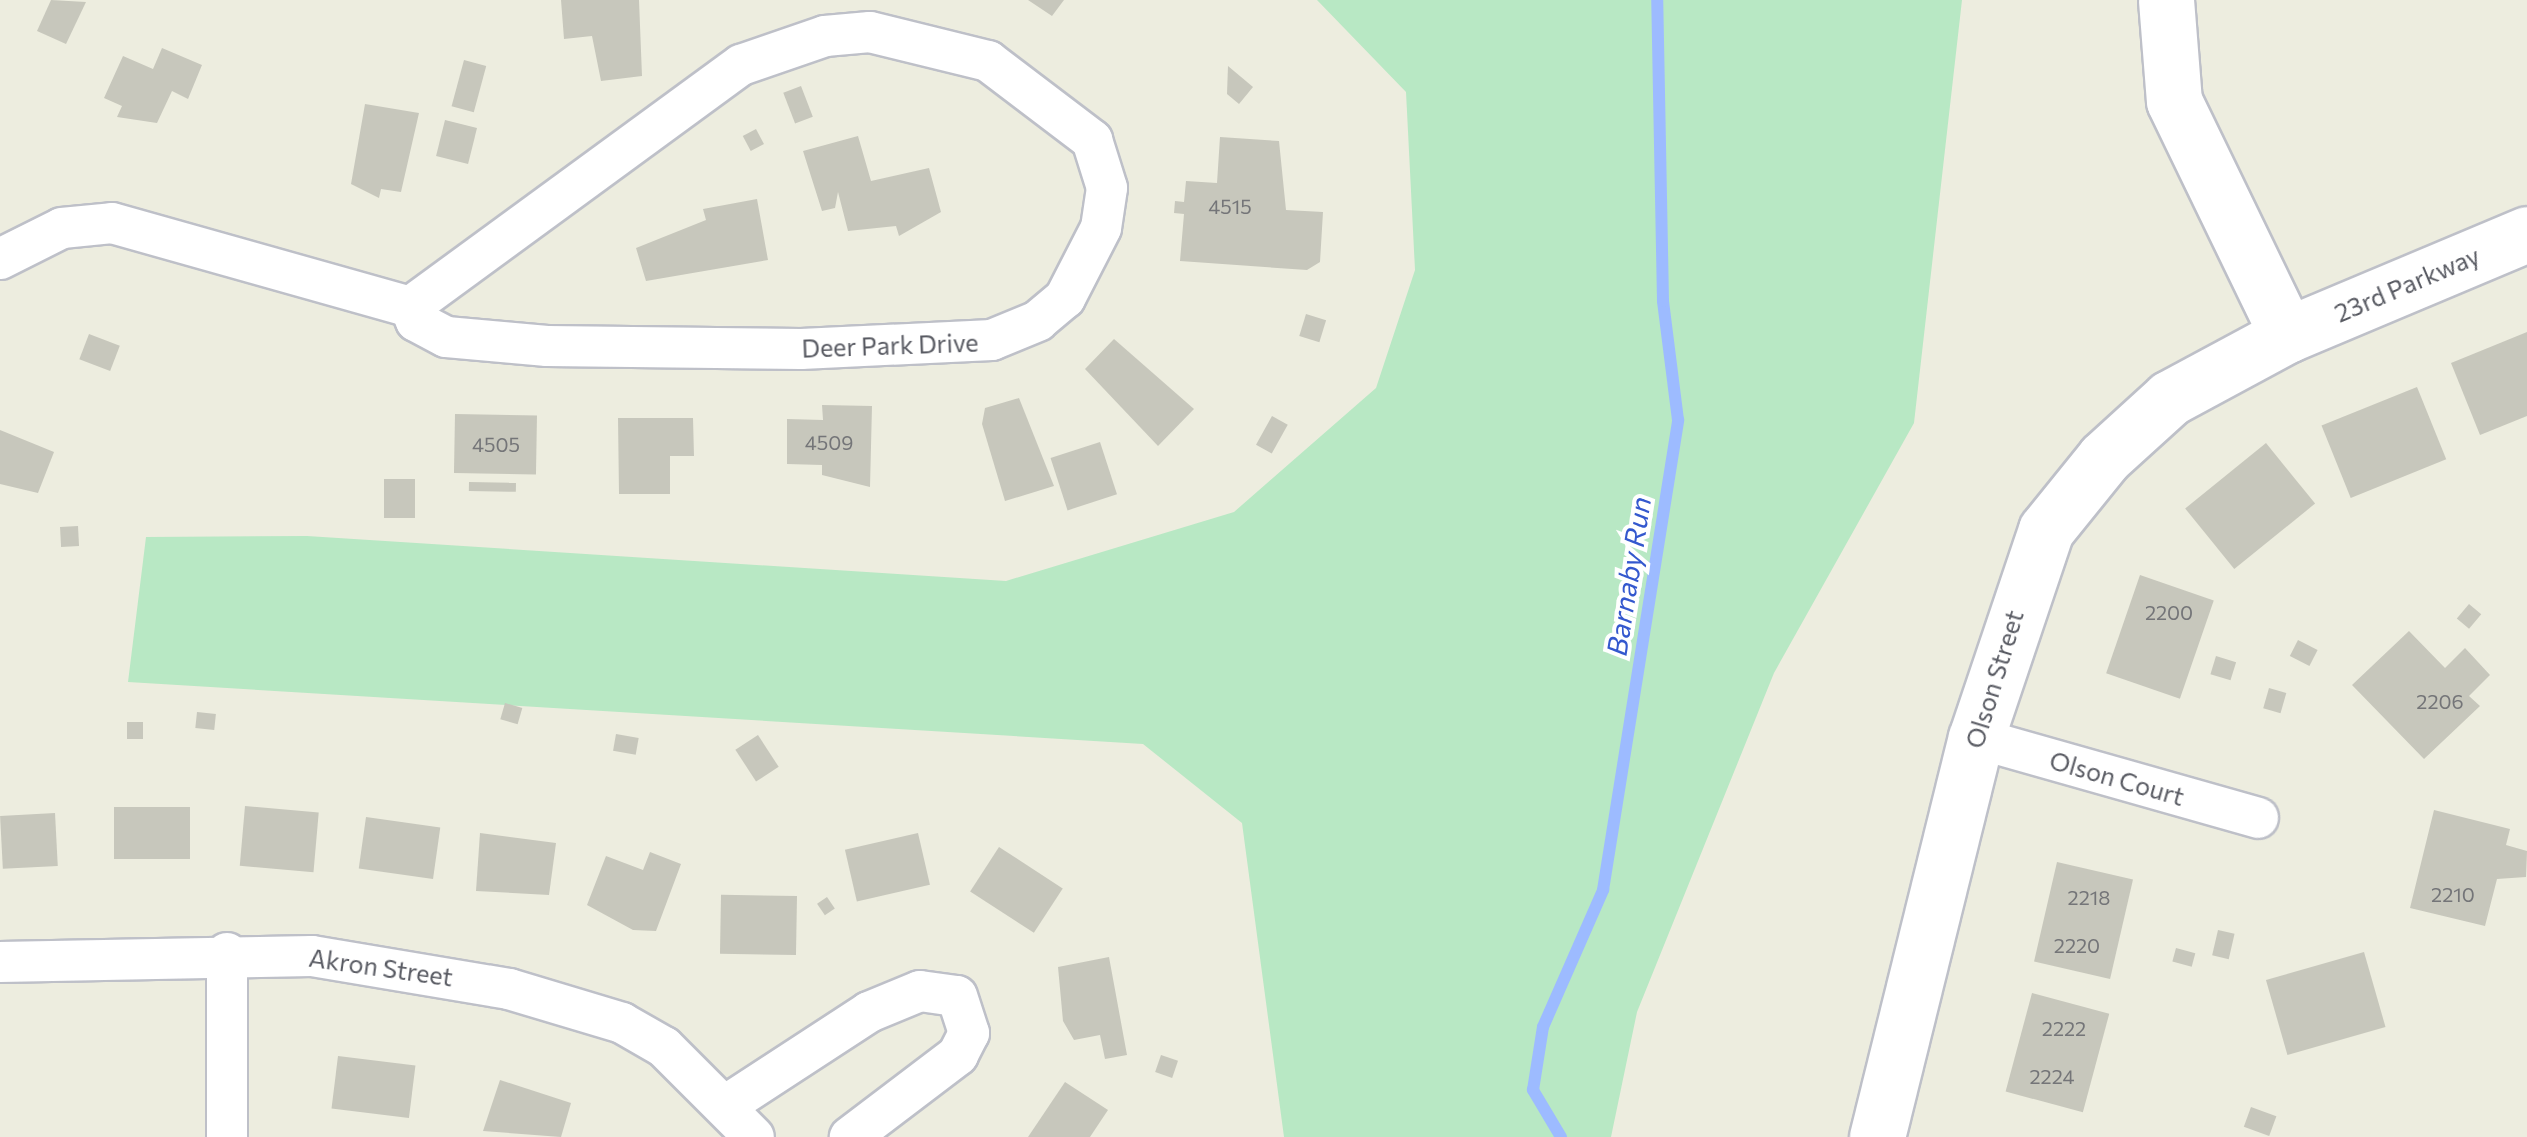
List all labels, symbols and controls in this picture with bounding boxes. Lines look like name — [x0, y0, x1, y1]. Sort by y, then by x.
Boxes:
house number: 4515 — [1208, 194, 1252, 218]
street label: 23rd Parkway — [2330, 240, 2484, 328]
street label: Deer Park Drive — [801, 327, 979, 363]
house number: 4509 — [805, 430, 853, 454]
house number: 4505 — [472, 432, 520, 456]
water label: Barnaby Run — [1599, 494, 1657, 658]
house number: 2200 — [2145, 600, 2193, 624]
street label: Olson Street — [1959, 606, 2029, 752]
house number: 2206 — [2416, 689, 2464, 713]
street label: Olson Court — [2046, 744, 2188, 812]
house number: 2210 — [2431, 882, 2475, 906]
house number: 2218 — [2068, 885, 2110, 909]
house number: 2220 — [2054, 933, 2100, 957]
street label: Akron Street — [307, 942, 455, 992]
house number: 2222 — [2042, 1016, 2086, 1040]
house number: 2224 — [2030, 1064, 2074, 1088]

